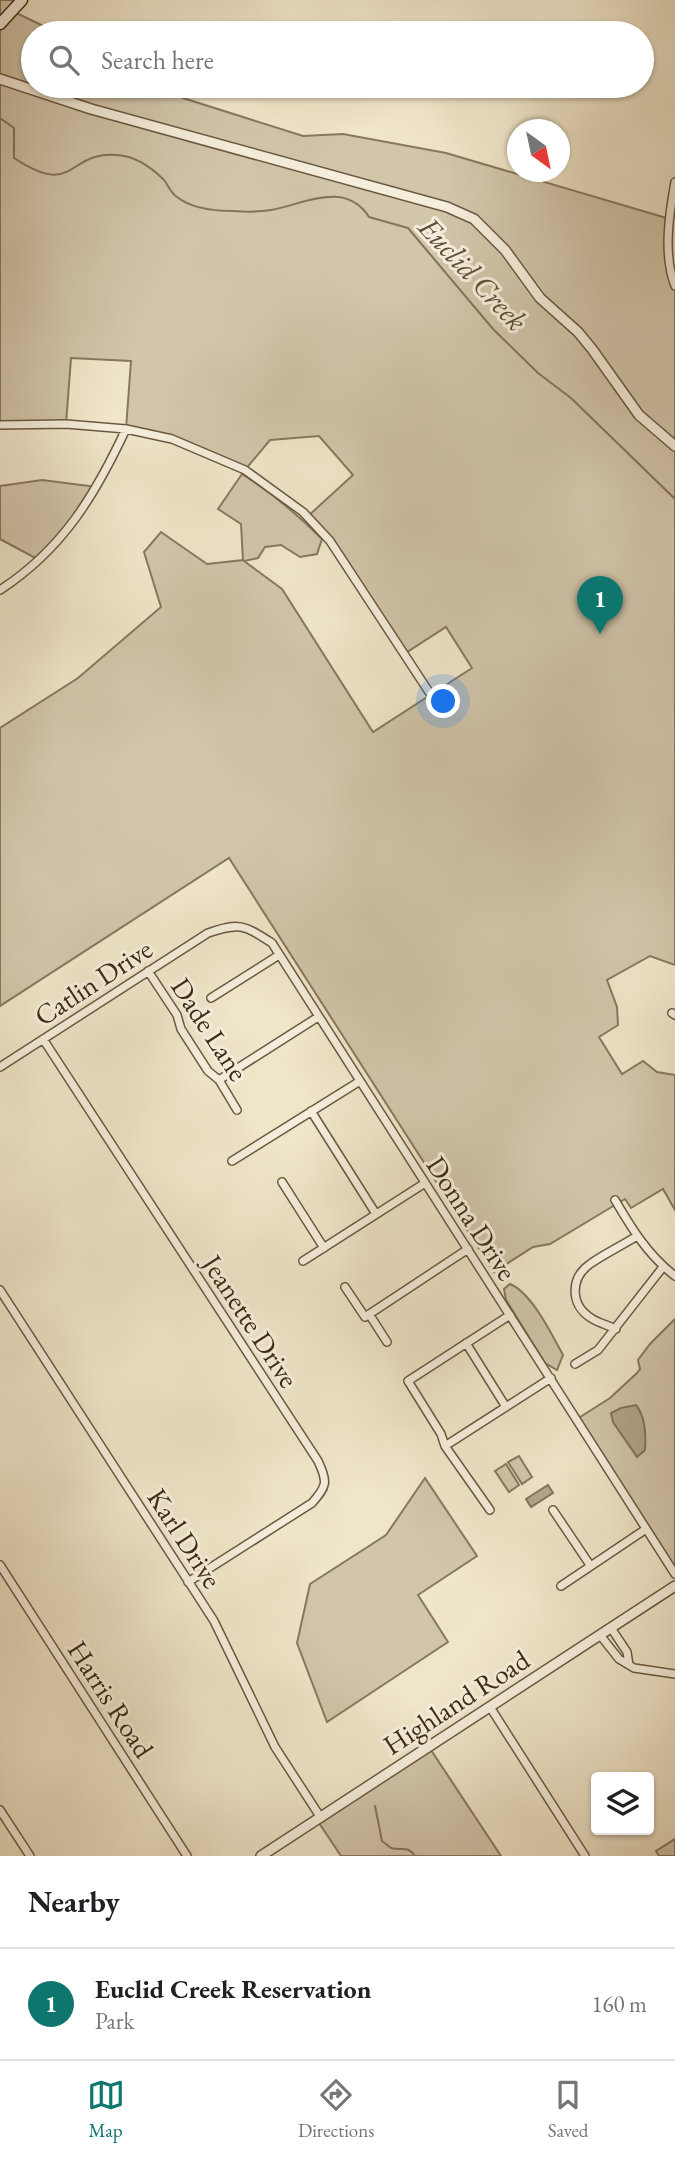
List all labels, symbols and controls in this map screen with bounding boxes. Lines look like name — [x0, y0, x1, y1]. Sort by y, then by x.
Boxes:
search box — [21, 21, 654, 98]
icon: search — [45, 41, 83, 79]
text: Search here — [101, 43, 214, 77]
north arrow — [507, 119, 570, 182]
water label: Euclid Creek — [410, 207, 537, 339]
pin: 1 — [577, 576, 623, 634]
your location — [426, 684, 460, 718]
street label: Catlin Drive — [27, 930, 159, 1033]
street label: Dade Lane — [163, 970, 257, 1088]
street label: Donna Drive — [418, 1149, 526, 1287]
street label: Jeanette Drive — [194, 1246, 307, 1394]
street label: Karl Drive — [139, 1481, 231, 1595]
street label: Harris Road — [60, 1634, 163, 1765]
street label: Highland Road — [376, 1641, 537, 1763]
map controls — [591, 1772, 654, 1835]
button: layers — [591, 1772, 654, 1835]
text: Nearby — [28, 1882, 120, 1921]
text: Euclid Creek Reservation — [95, 1972, 371, 2006]
text: 1 — [45, 1989, 57, 2019]
text: 160 m — [591, 1989, 647, 2019]
text: Park — [95, 2006, 134, 2036]
tab: Map — [87, 2076, 125, 2143]
tab: Directions — [298, 2076, 374, 2143]
tab: Saved — [548, 2076, 588, 2143]

